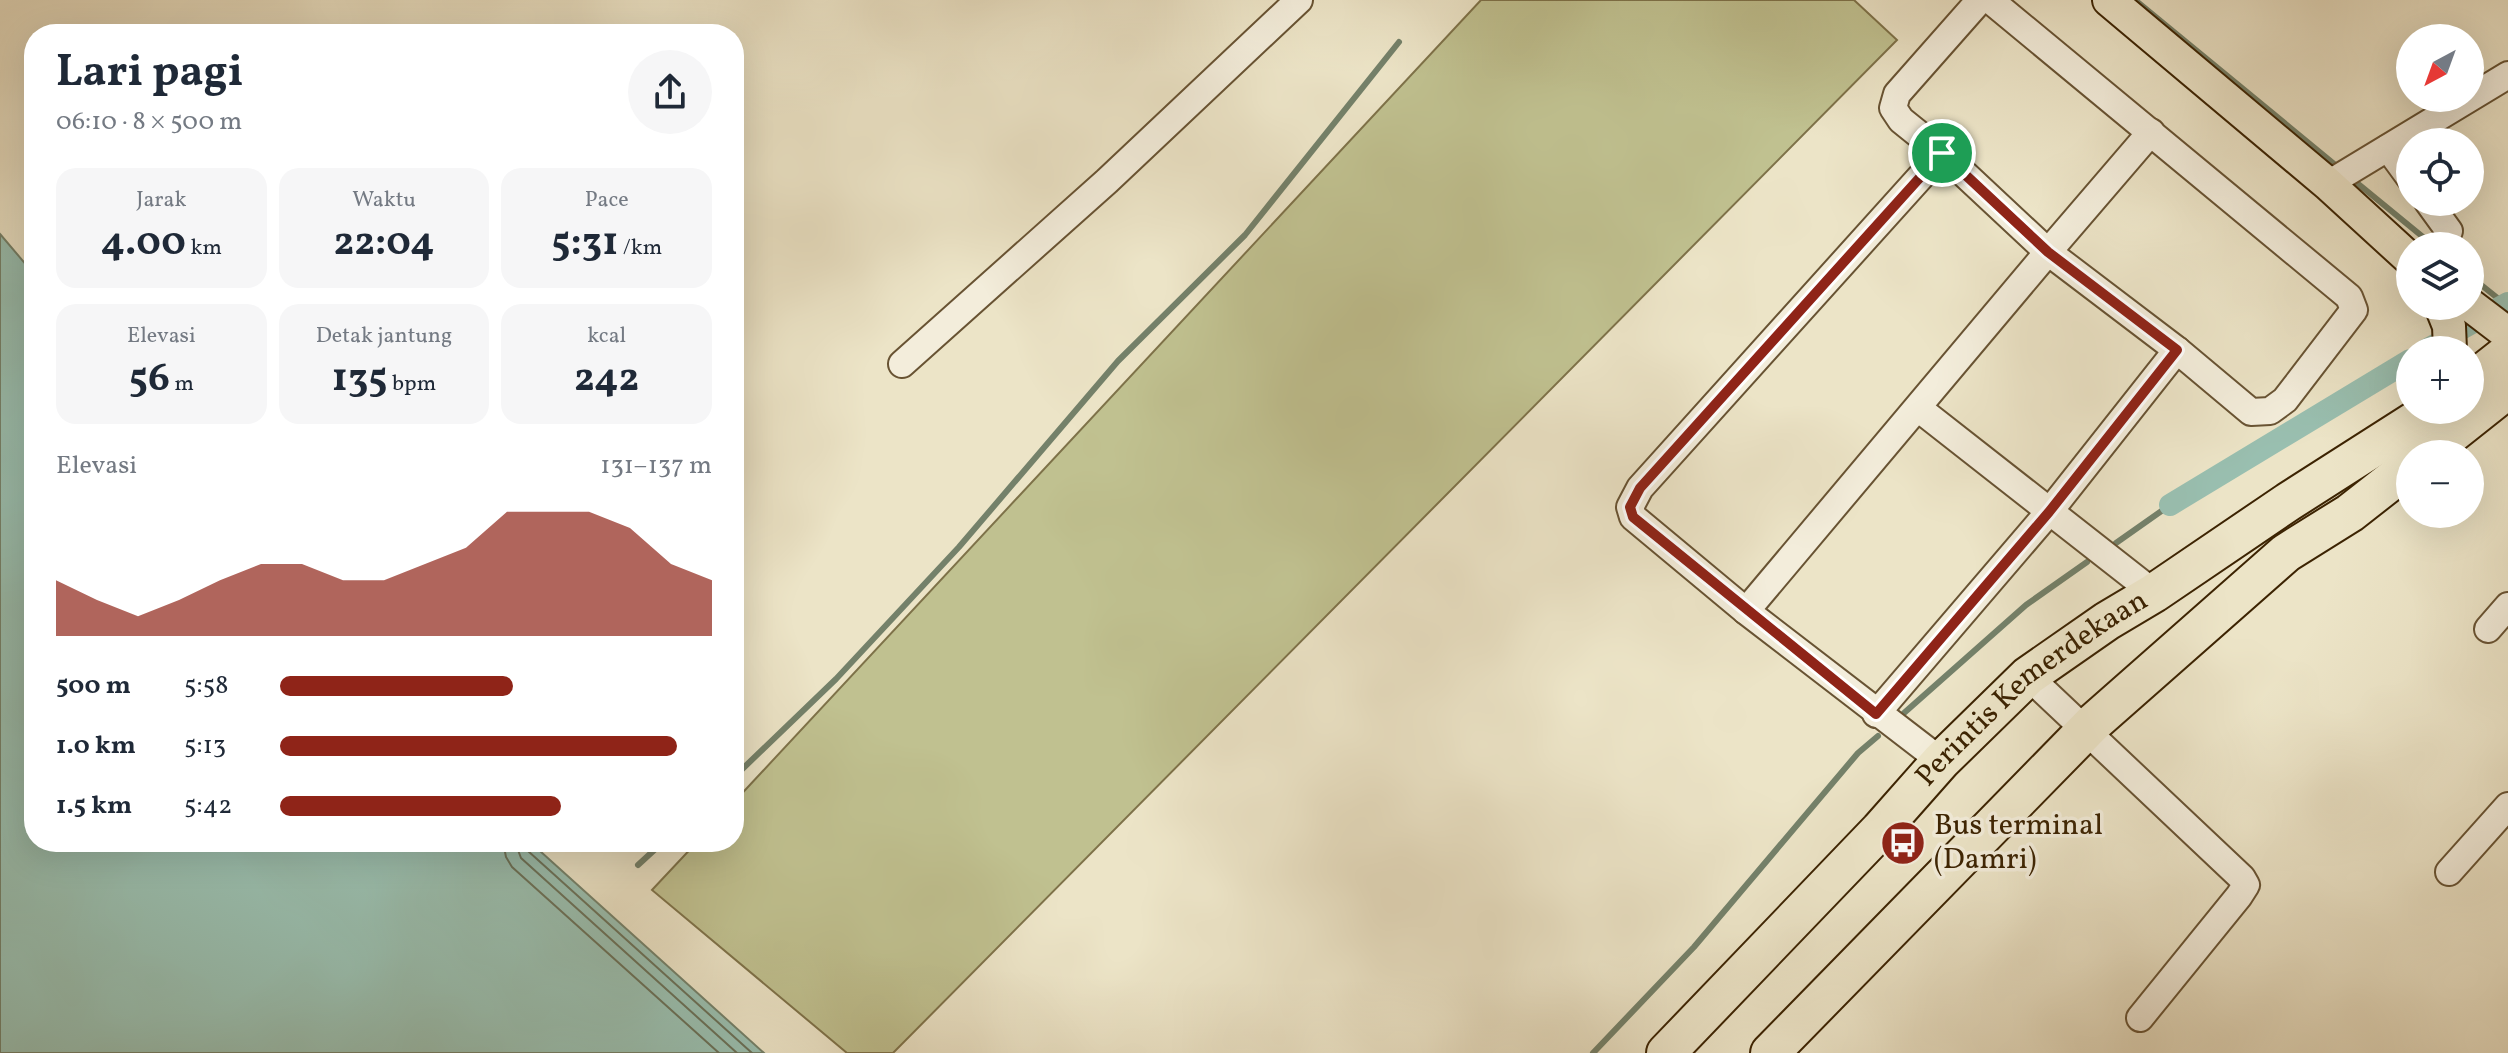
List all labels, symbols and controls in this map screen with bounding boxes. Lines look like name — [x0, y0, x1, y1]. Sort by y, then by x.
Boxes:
north arrow — [2396, 24, 2484, 112]
map controls — [2396, 24, 2484, 528]
text: Lari pagi — [56, 43, 243, 104]
button: share — [628, 50, 712, 134]
text: 06:10 · 8 × 500 m — [56, 104, 242, 140]
pin — [1908, 119, 1976, 187]
button: locate — [2396, 128, 2484, 216]
icon: arrive — [1920, 131, 1964, 175]
text: Jarak — [136, 185, 187, 216]
text: Waktu — [352, 185, 416, 216]
text: Pace — [585, 185, 629, 216]
text: 4.00 — [101, 216, 186, 272]
text: 22:04 — [333, 216, 435, 272]
text: 5:31 — [551, 216, 618, 272]
button: layers — [2396, 232, 2484, 320]
text: km — [186, 233, 222, 264]
text: /km — [618, 233, 662, 264]
text: Elevasi — [127, 321, 196, 352]
text: Detak jantung — [316, 321, 452, 352]
text: kcal — [587, 321, 626, 352]
button: + — [2396, 336, 2484, 424]
text: 56 — [129, 352, 170, 408]
text: 135 — [332, 352, 388, 408]
text: 242 — [574, 352, 639, 408]
text: m — [170, 369, 194, 400]
text: bpm — [388, 369, 436, 400]
button: − — [2396, 440, 2484, 528]
text: Elevasi — [56, 448, 137, 484]
text: 131–137 m — [600, 448, 712, 484]
street label: Perintis Kemerdekaan — [1906, 580, 2156, 796]
text: 500 m — [56, 668, 131, 704]
text: 5:58 — [184, 668, 228, 704]
text: 1.0 km — [56, 728, 136, 764]
text: 5:13 — [184, 728, 226, 764]
text: 1.5 km — [56, 788, 132, 824]
text: 5:42 — [184, 788, 232, 824]
place label: Bus terminal (Damri) — [1934, 805, 2103, 881]
bus stop icon: Bus terminal (Damri) — [1879, 819, 1927, 867]

